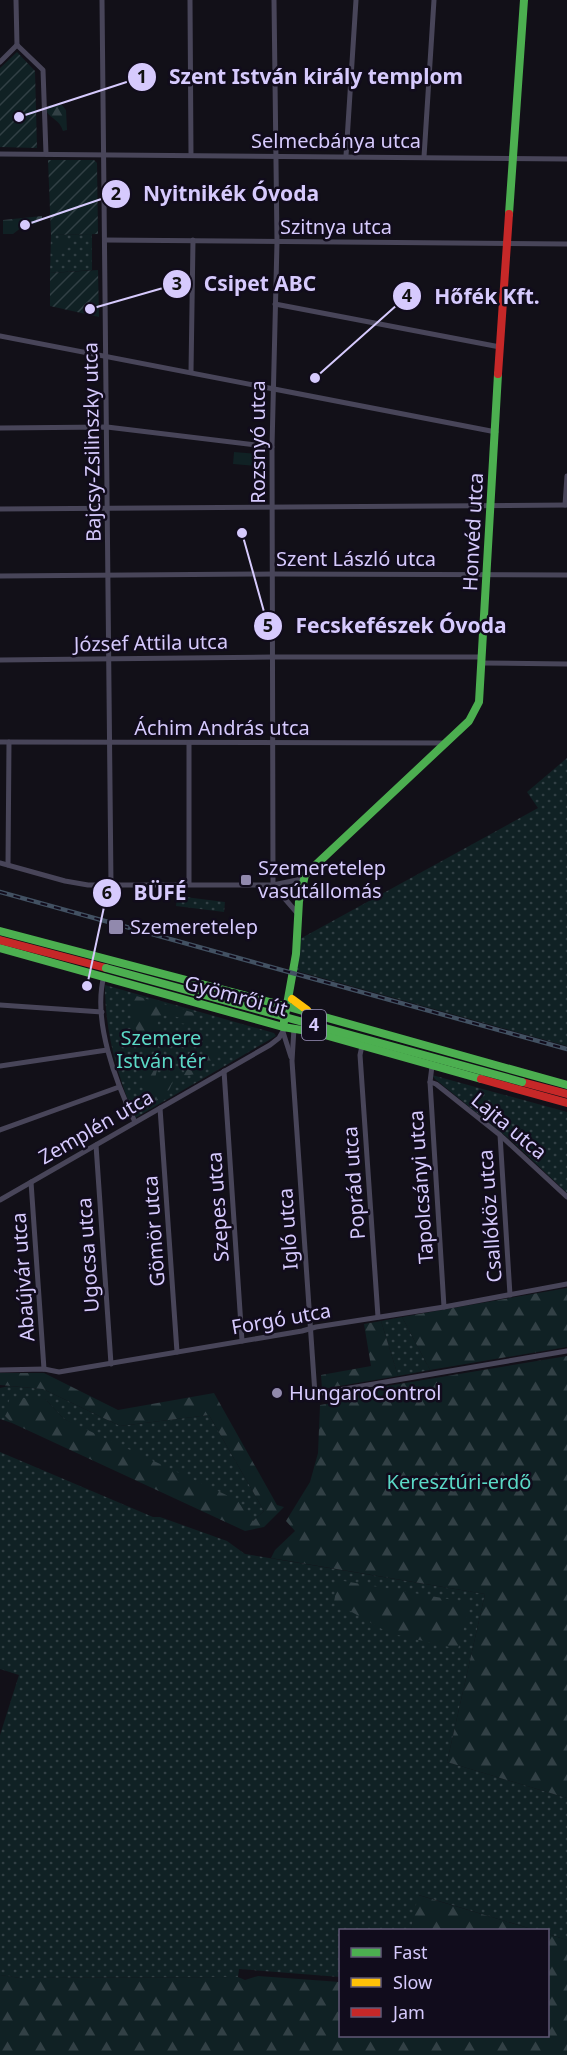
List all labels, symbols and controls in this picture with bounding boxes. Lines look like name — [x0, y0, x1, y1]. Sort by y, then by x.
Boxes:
callout: Szent István király templom — [127, 58, 475, 97]
text: Szent István király templom — [169, 62, 463, 90]
text: 1 — [137, 64, 147, 88]
street label: Selmecbánya utca — [251, 127, 421, 154]
callout: Nyitnikék Óvoda — [101, 175, 331, 214]
text: Nyitnikék Óvoda — [143, 179, 319, 207]
text: 2 — [111, 181, 121, 205]
street label: Szitnya utca — [280, 213, 392, 240]
callout: Csipet ABC — [162, 264, 328, 303]
text: Csipet ABC — [204, 269, 316, 297]
text: 3 — [172, 271, 182, 295]
callout: Hőfék Kft. — [392, 277, 551, 316]
text: Hőfék Kft. — [434, 282, 540, 310]
text: 4 — [402, 283, 412, 307]
street label: Bajcsy-Zsilinszky utca — [76, 342, 107, 542]
street label: Rozsnyó utca — [244, 380, 271, 504]
street label: Honvéd utca — [456, 472, 489, 592]
street label: Szent László utca — [276, 545, 436, 572]
callout: Fecskefészek Óvoda — [253, 606, 519, 645]
text: Fecskefészek Óvoda — [295, 611, 507, 639]
text: 5 — [263, 613, 273, 637]
street label: József Attila utca — [72, 628, 228, 657]
street label: Áchim András utca — [134, 714, 310, 741]
place label: Szemeretelep vasútállomás — [258, 854, 386, 904]
callout: BÜFÉ — [92, 873, 199, 912]
marker: Szemeretelep vasútállomás — [239, 873, 253, 887]
text: BÜFÉ — [133, 878, 187, 906]
text: 6 — [102, 880, 112, 904]
place label: Szemeretelep — [130, 913, 258, 940]
marker: Szemeretelep — [107, 918, 125, 936]
street label: Gyömrői út — [182, 969, 291, 1022]
road number: 4 — [302, 1010, 326, 1040]
park label: Szemere István tér — [116, 1024, 206, 1074]
street label: Zemplén utca — [34, 1083, 158, 1170]
street label: Lajta utca — [466, 1086, 553, 1165]
street label: Tapolcsányi utca — [402, 1109, 439, 1265]
street label: Poprád utca — [336, 1125, 371, 1241]
street label: Csallóköz utca — [471, 1149, 508, 1284]
street label: Szepes utca — [200, 1151, 235, 1263]
street label: Gömör utca — [136, 1175, 171, 1288]
street label: Igló utca — [271, 1187, 304, 1271]
street label: Ugocsa utca — [70, 1197, 105, 1313]
street label: Abaújvár utca — [5, 1212, 40, 1342]
street label: Forgó utca — [229, 1296, 333, 1341]
place label: HungaroControl — [289, 1379, 441, 1406]
marker: HungaroControl — [270, 1386, 284, 1400]
park label: Keresztúri-erdő — [387, 1468, 531, 1495]
legend — [339, 1929, 549, 2037]
text: Fast — [393, 1940, 428, 1964]
text: Slow — [393, 1970, 432, 1994]
text: Jam — [391, 2000, 425, 2024]

